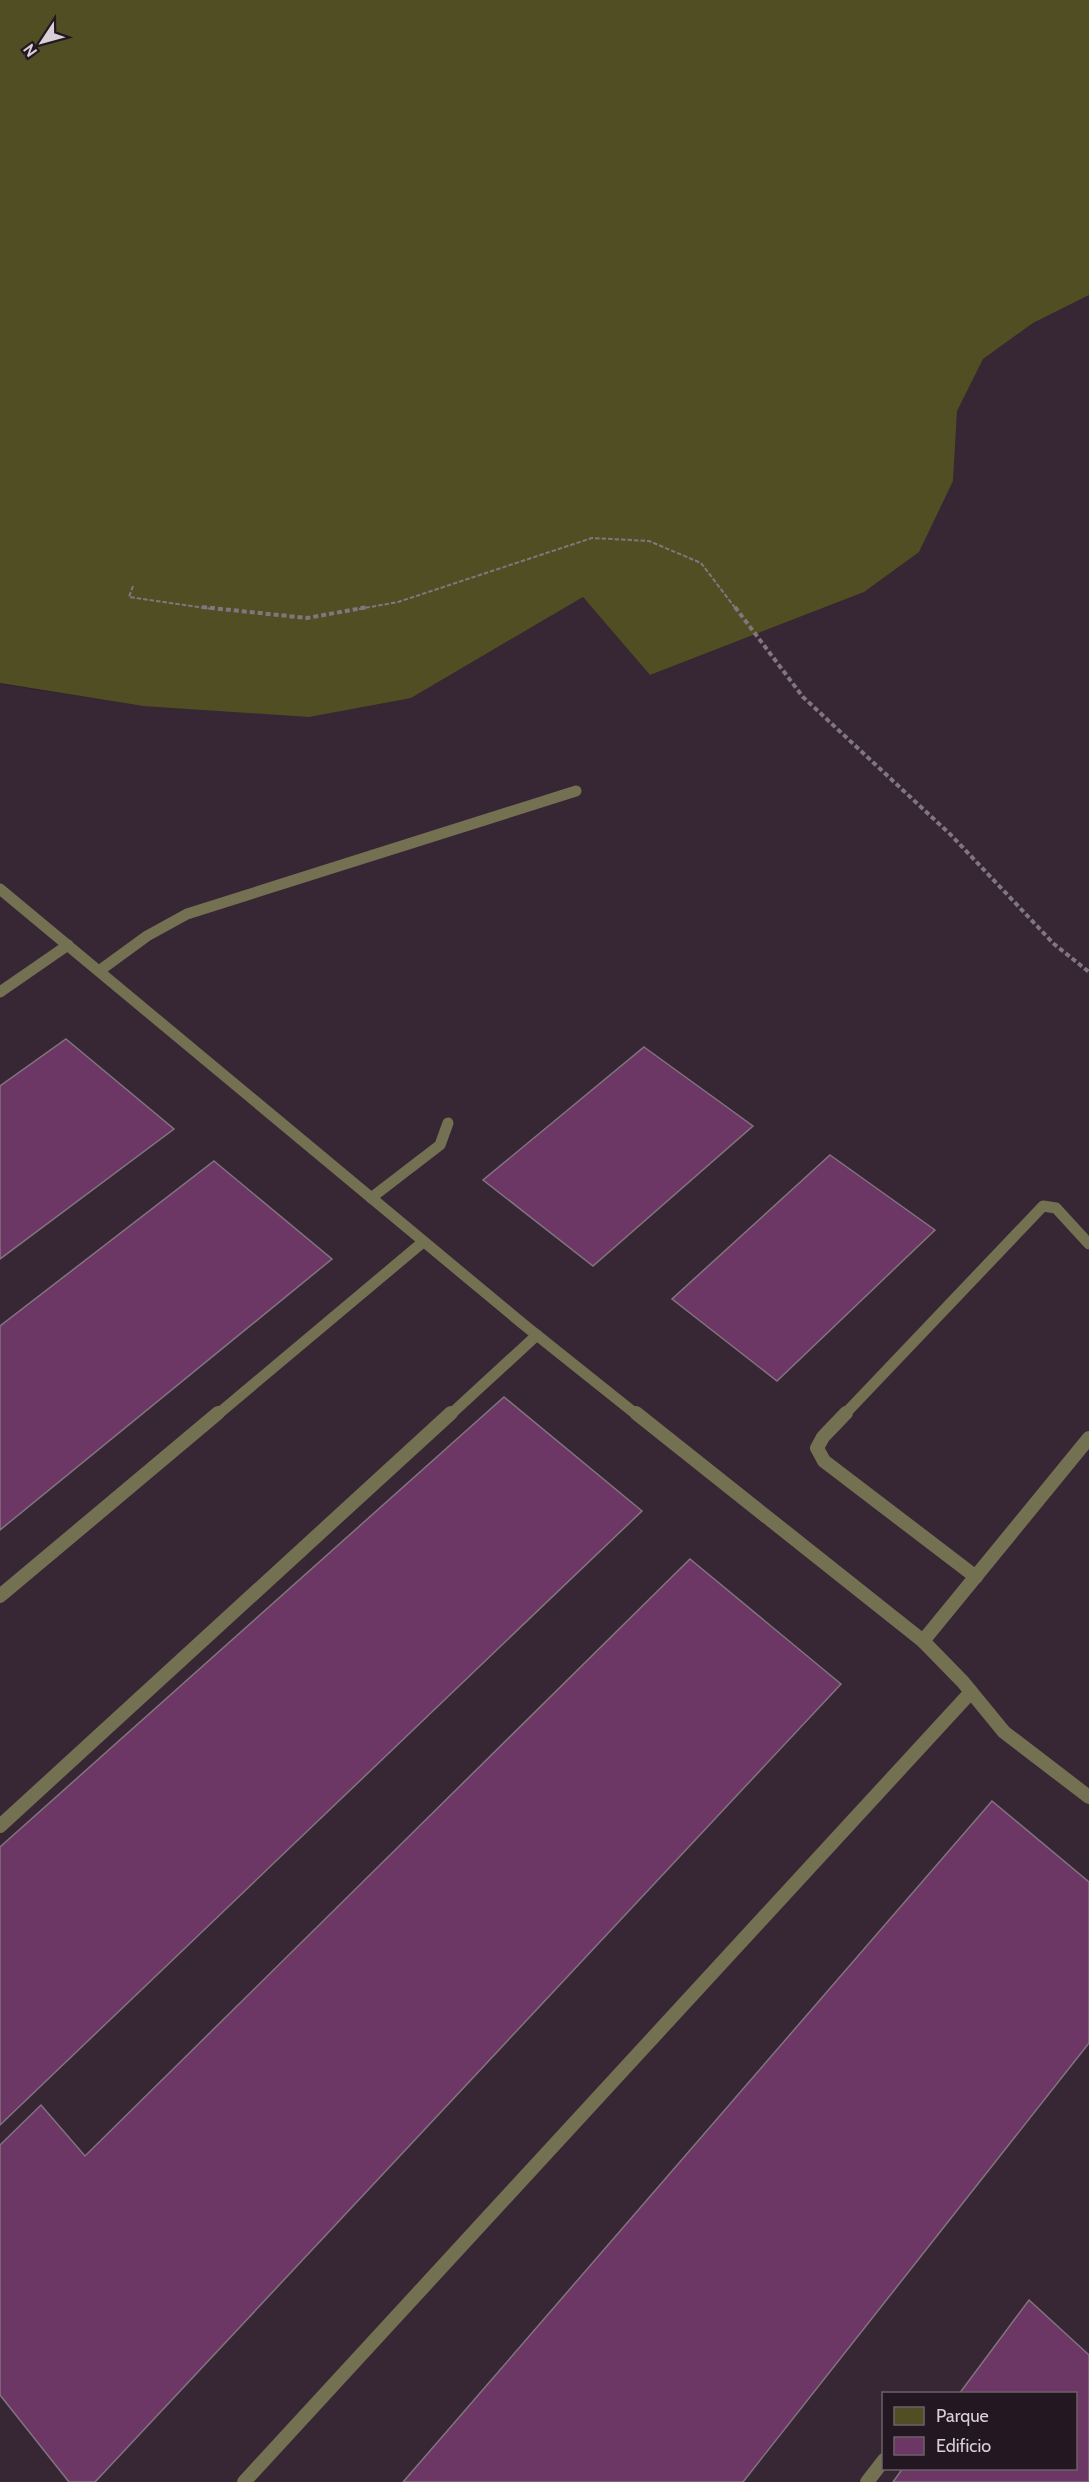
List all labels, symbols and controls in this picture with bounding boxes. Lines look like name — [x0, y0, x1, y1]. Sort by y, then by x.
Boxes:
north arrow — [12, 12, 72, 72]
text: N — [19, 40, 41, 61]
legend — [882, 2392, 1077, 2470]
text: Parque — [936, 2405, 989, 2427]
text: Edificio — [936, 2435, 991, 2457]

